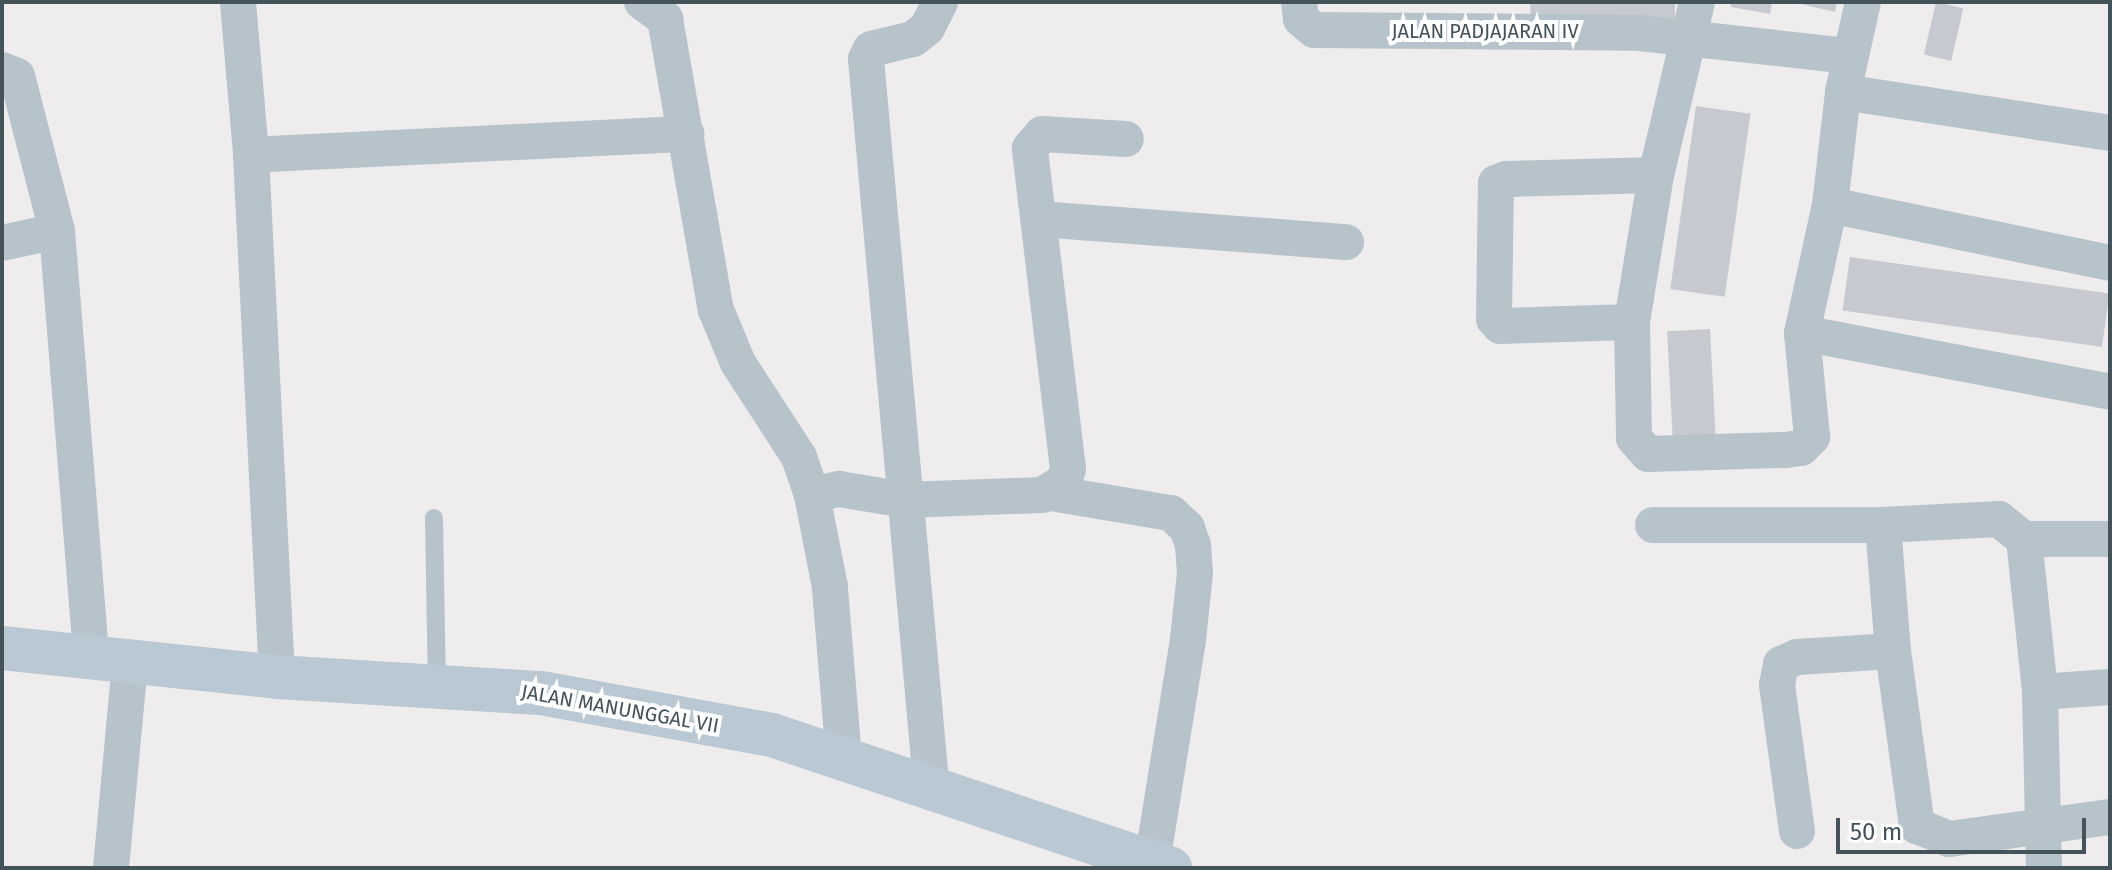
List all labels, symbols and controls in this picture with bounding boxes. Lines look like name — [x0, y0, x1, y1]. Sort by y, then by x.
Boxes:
street label: JALAN PADJAJARAN IV — [1391, 19, 1579, 43]
street label: JALAN MANUNGGAL VII — [519, 680, 721, 738]
scale bar — [1840, 802, 2090, 852]
text: 50 m — [1850, 818, 1902, 846]

